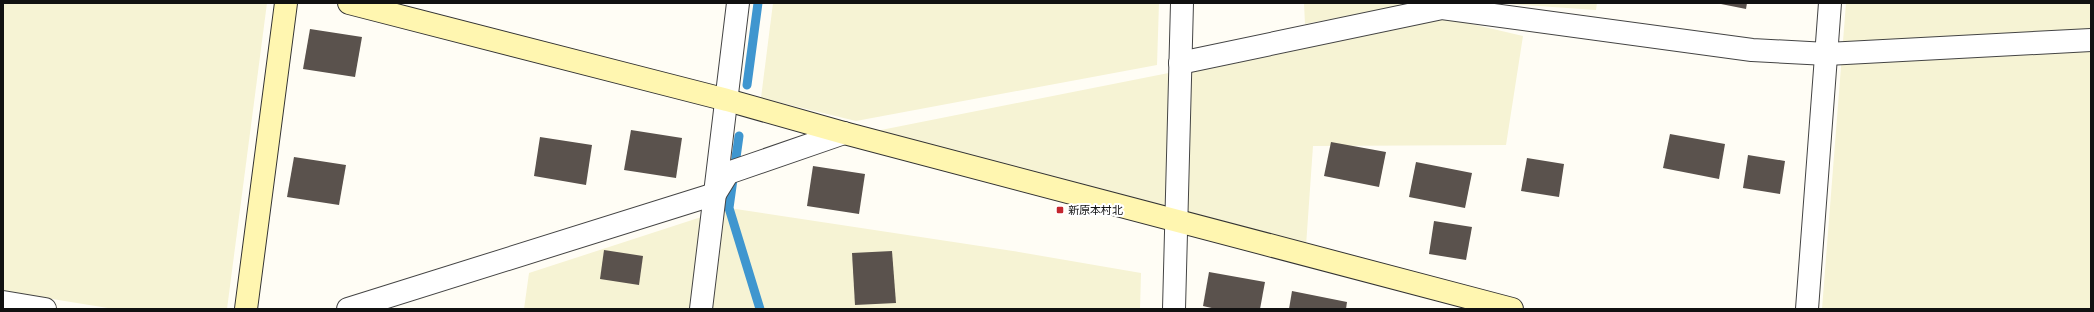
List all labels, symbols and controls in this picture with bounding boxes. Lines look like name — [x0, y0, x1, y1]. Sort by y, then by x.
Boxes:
place label: 新原本村北 — [1068, 203, 1123, 217]
marker: 新原本村北 — [1055, 205, 1065, 215]

